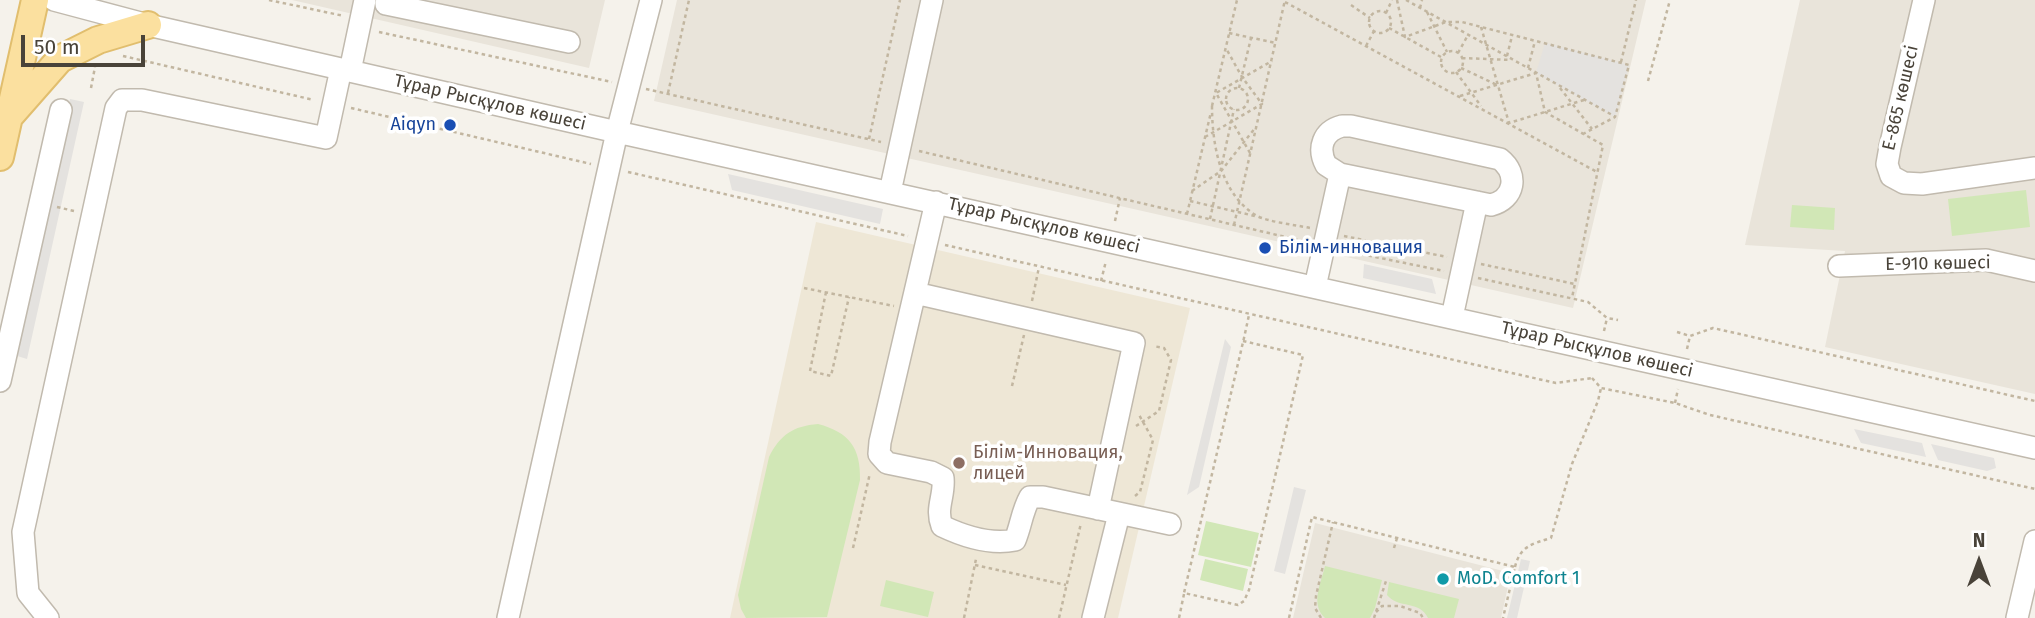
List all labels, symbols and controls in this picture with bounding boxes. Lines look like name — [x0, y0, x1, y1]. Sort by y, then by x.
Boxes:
scale bar — [24, 21, 149, 65]
text: 50 m — [34, 34, 80, 60]
street label: Е-865 көшесі — [1878, 43, 1924, 153]
street label: Тұрар Рысқұлов көшесі — [392, 70, 588, 136]
place label: Aiqyn — [390, 114, 436, 136]
marker: Aiqyn — [442, 117, 458, 133]
street label: Тұрар Рысқұлов көшесі — [946, 193, 1142, 259]
place label: Білім-инновация — [1279, 237, 1423, 259]
marker: Білім-инновация — [1257, 240, 1273, 256]
street label: Е-910 көшесі — [1885, 252, 1991, 276]
street label: Тұрар Рысқұлов көшесі — [1499, 317, 1695, 383]
place label: Білім-Инновация, лицей — [973, 442, 1123, 484]
marker: Білім-Инновация, лицей — [951, 455, 967, 471]
north arrow — [1944, 527, 2014, 597]
text: N — [1973, 529, 1985, 552]
place label: МoD. Comfort 1 — [1457, 568, 1580, 590]
marker: МoD. Comfort 1 — [1435, 571, 1451, 587]

